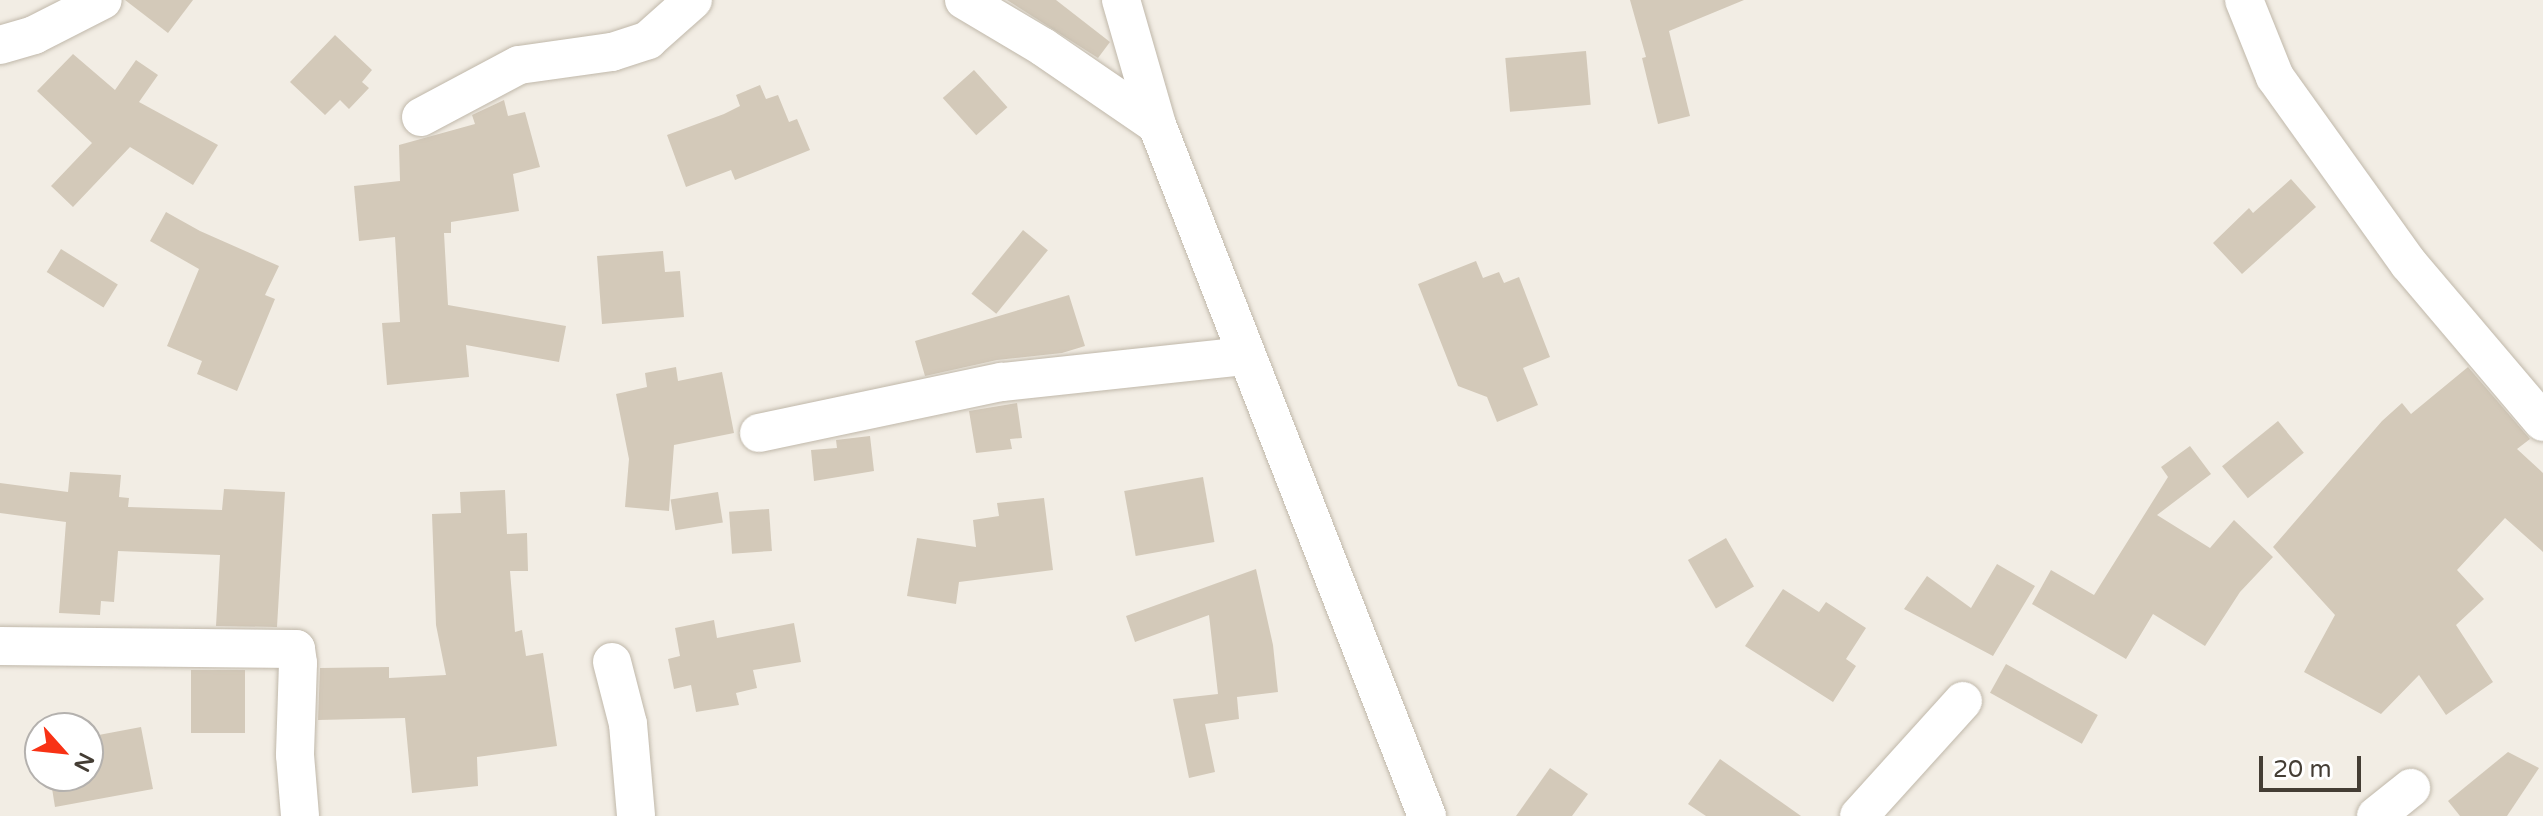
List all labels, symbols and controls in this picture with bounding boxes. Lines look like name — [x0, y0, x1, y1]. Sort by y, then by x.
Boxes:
north arrow — [24, 712, 104, 792]
scale bar — [2263, 740, 2365, 790]
text: N — [68, 748, 99, 776]
text: 20 m — [2273, 755, 2331, 784]

